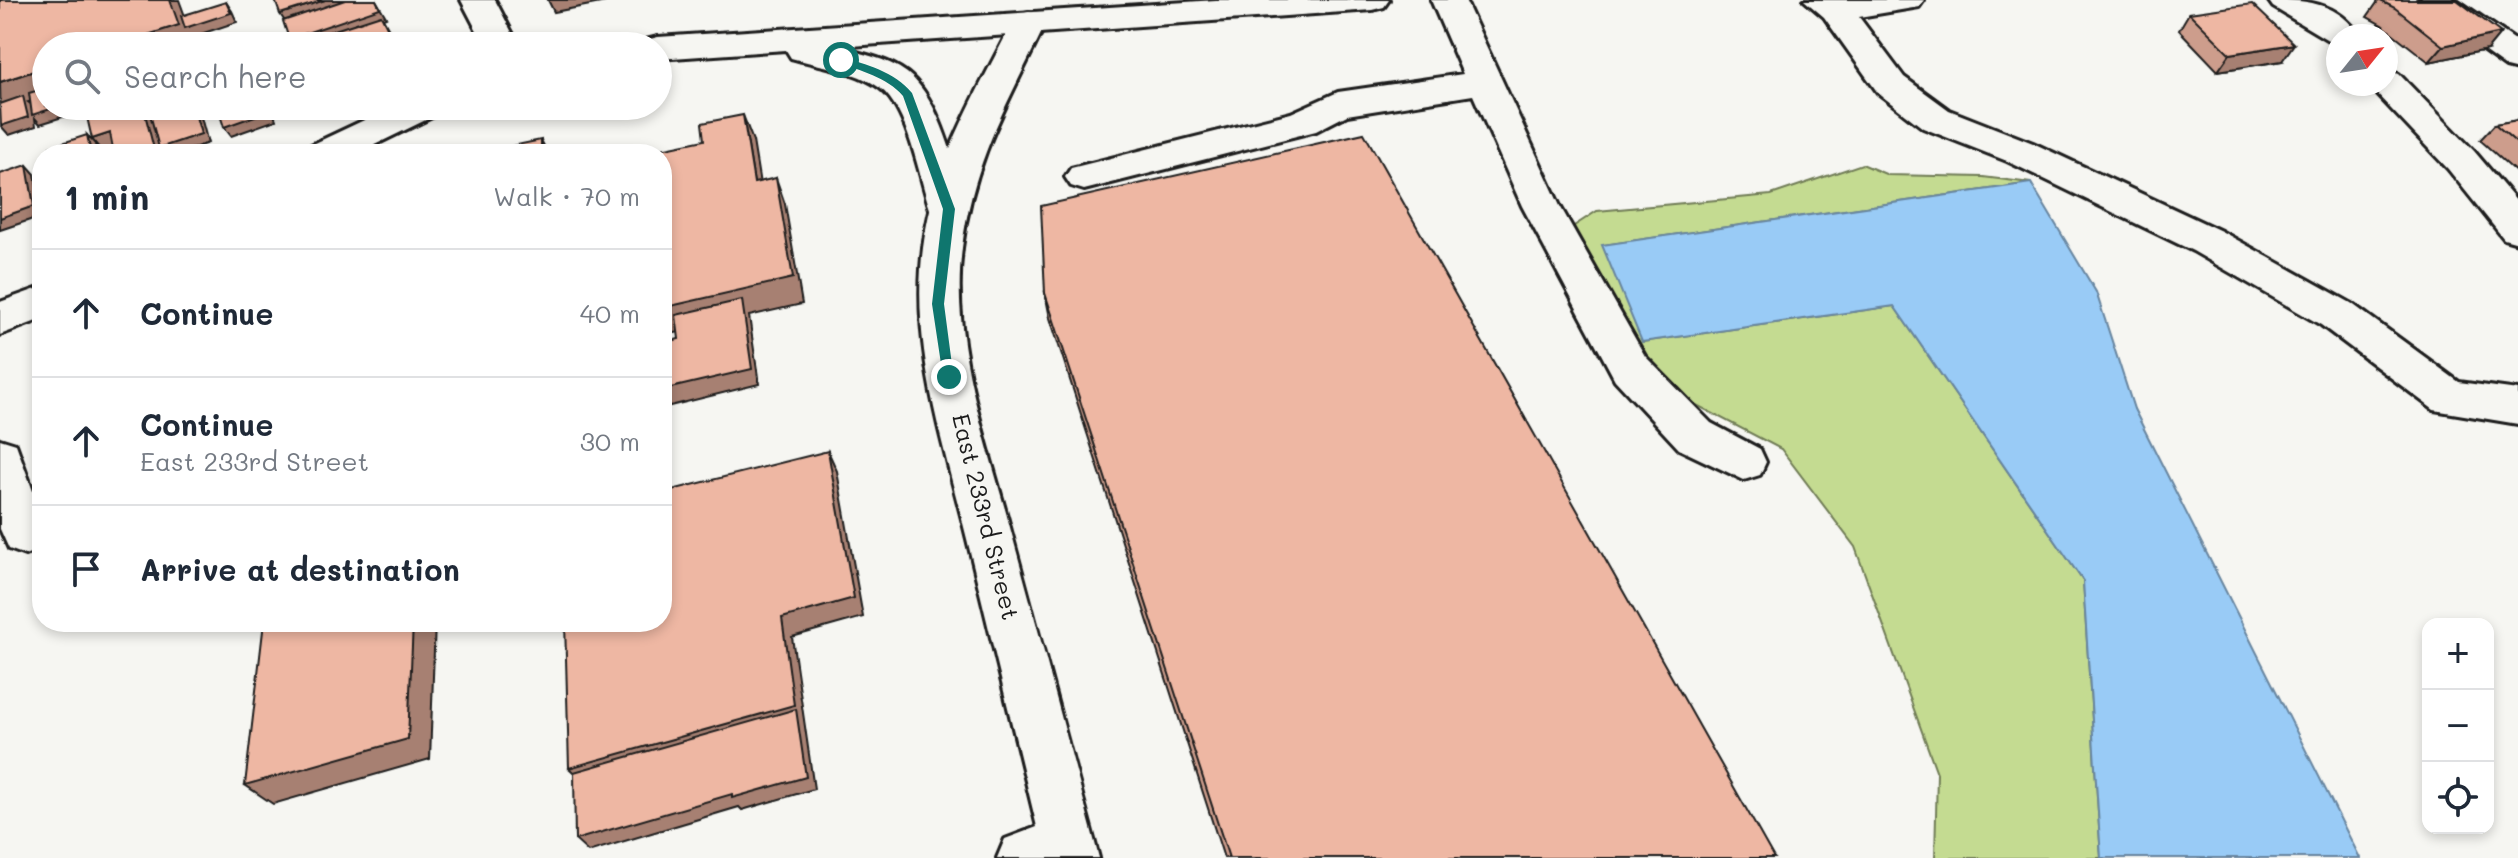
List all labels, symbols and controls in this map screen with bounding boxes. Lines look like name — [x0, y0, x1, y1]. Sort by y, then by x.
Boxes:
north arrow — [2326, 24, 2398, 96]
search box — [32, 32, 672, 120]
route start — [823, 42, 859, 78]
icon: search — [60, 54, 104, 98]
text: Search here — [124, 56, 307, 96]
text: 1 min — [64, 174, 149, 219]
text: Walk · 70 m — [493, 179, 640, 213]
icon: ahead — [64, 291, 108, 335]
text: Continue — [140, 293, 273, 333]
text: 40 m — [580, 296, 640, 330]
route end — [931, 359, 967, 395]
text: Continue — [140, 404, 273, 444]
street label: East 233rd Street — [946, 410, 1027, 623]
icon: ahead — [64, 419, 108, 463]
text: 30 m — [580, 424, 640, 458]
text: East 233rd Street — [140, 444, 369, 478]
icon: arrive — [64, 547, 108, 591]
text: Arrive at destination — [140, 549, 460, 589]
map controls — [2422, 618, 2494, 834]
button: + — [2422, 618, 2494, 690]
button: − — [2422, 690, 2494, 762]
button: locate — [2422, 762, 2494, 834]

